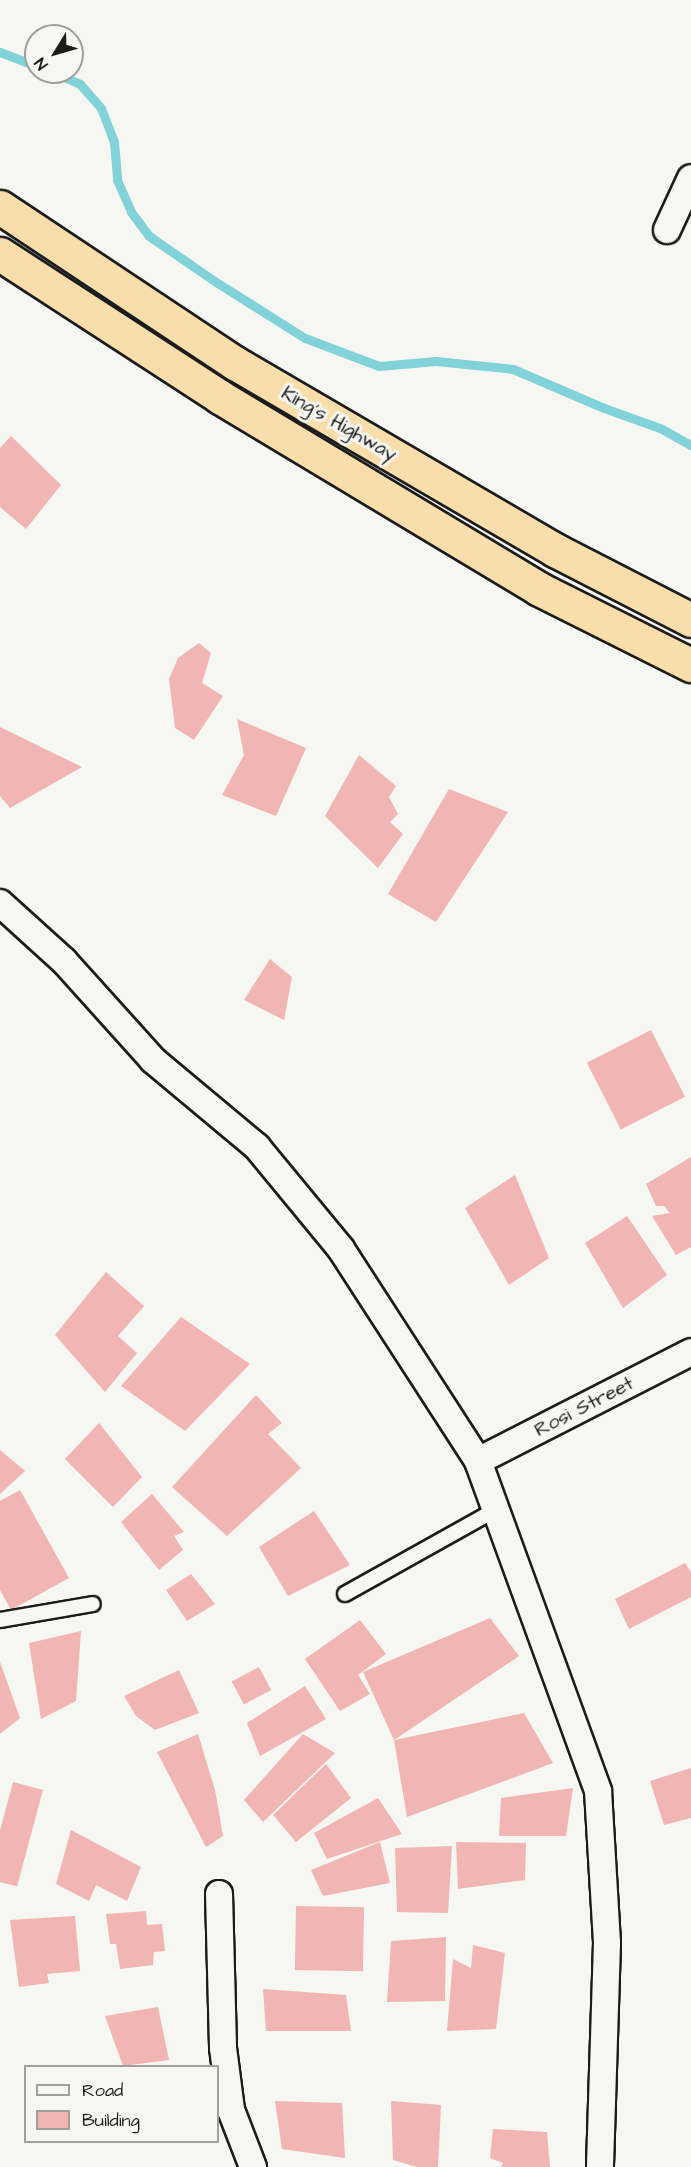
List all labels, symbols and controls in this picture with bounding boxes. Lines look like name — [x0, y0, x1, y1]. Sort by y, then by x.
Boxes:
north arrow — [24, 24, 84, 84]
text: N — [29, 53, 53, 74]
street label: King's Highway — [277, 381, 401, 467]
street label: Rosi Street — [530, 1372, 638, 1442]
legend — [24, 2065, 219, 2143]
text: Road — [82, 2078, 123, 2103]
text: Building — [82, 2108, 140, 2133]

